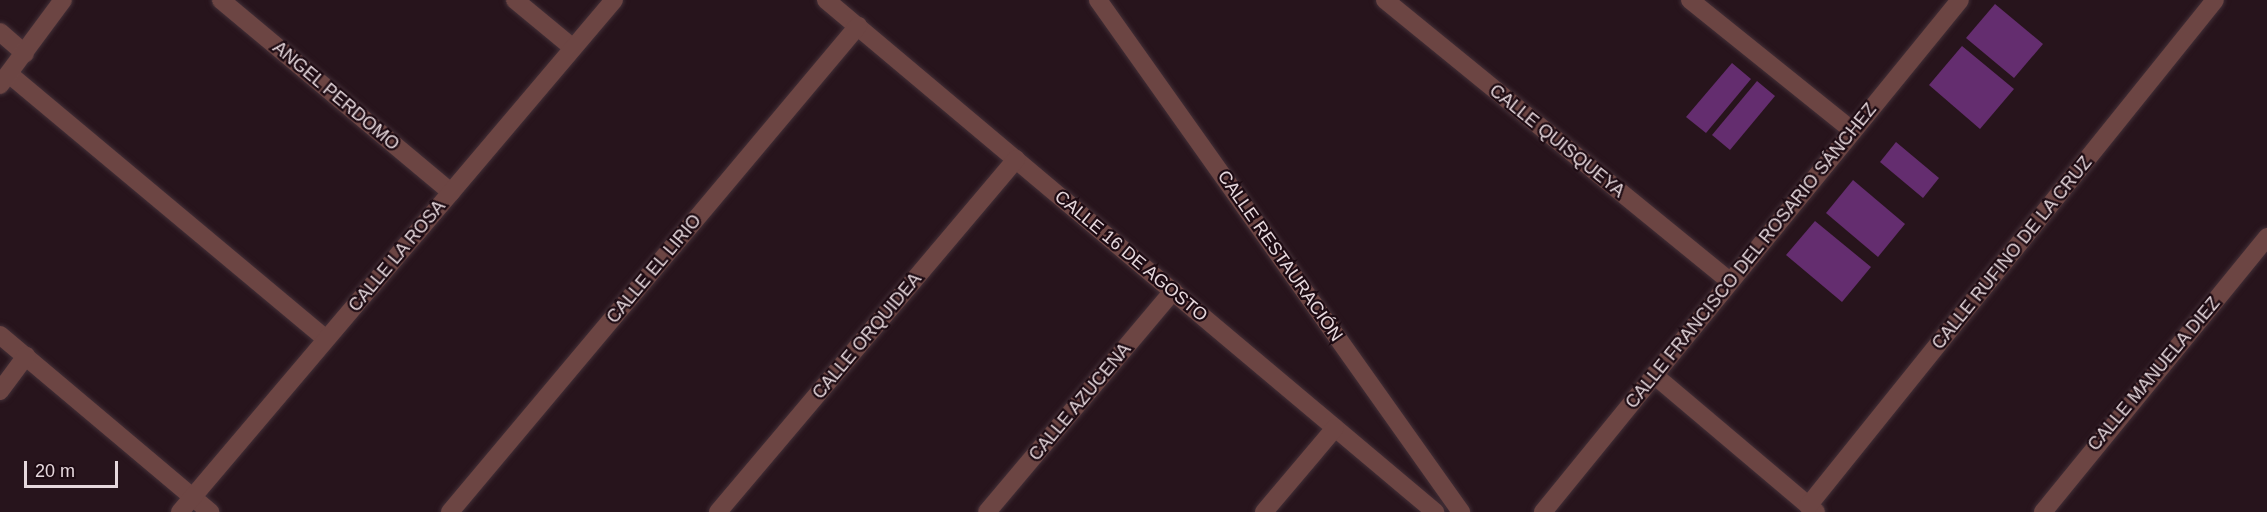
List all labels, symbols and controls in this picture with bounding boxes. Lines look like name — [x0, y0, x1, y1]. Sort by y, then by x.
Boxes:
street label: ANGEL PERDOMO — [268, 37, 404, 155]
street label: CALLE QUISQUEYA — [1485, 80, 1629, 202]
street label: CALLE FRANCISCO DEL ROSARIO SÁNCHEZ — [1621, 99, 1881, 413]
street label: CALLE RUFINO DE LA CRUZ — [1927, 152, 2097, 354]
street label: CALLE RESTAURACIÓN — [1213, 166, 1347, 346]
street label: CALLE 16 DE AGOSTO — [1050, 185, 1212, 327]
street label: CALLE LA ROSA — [344, 195, 450, 317]
street label: CALLE EL LIRIO — [602, 210, 706, 328]
street label: CALLE ORQUIDEA — [808, 269, 926, 403]
street label: CALLE MANUELA DIEZ — [2083, 292, 2225, 456]
street label: CALLE AZUCENA — [1024, 338, 1136, 466]
scale bar — [27, 449, 122, 487]
text: 20 m — [35, 461, 75, 481]

